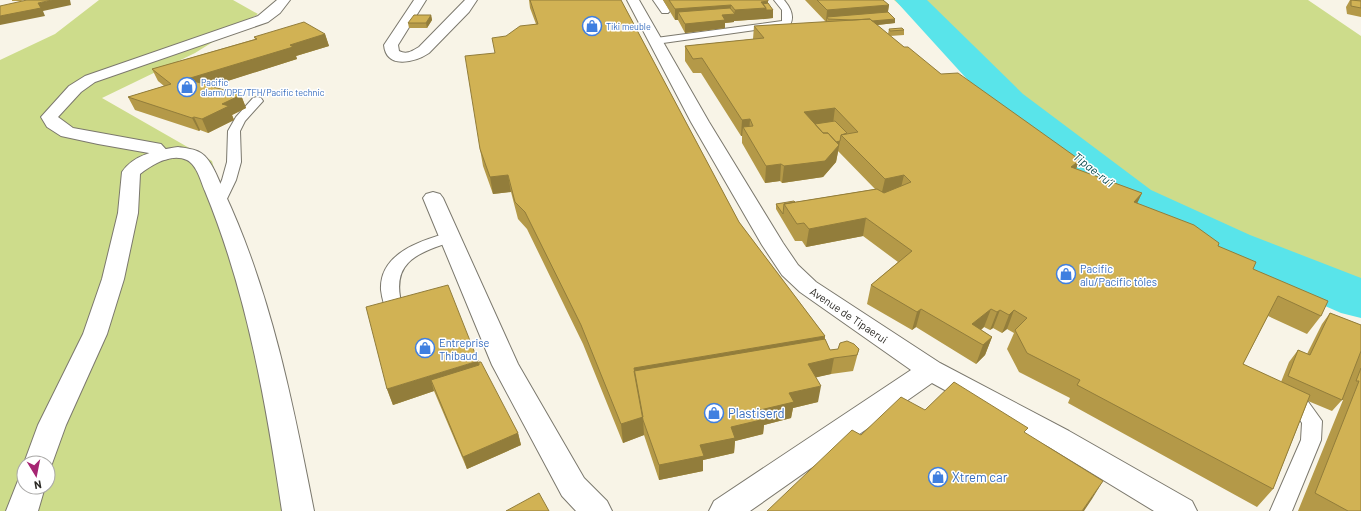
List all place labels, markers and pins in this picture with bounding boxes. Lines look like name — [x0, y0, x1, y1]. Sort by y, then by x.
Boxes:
shop icon: Tiki meuble — [581, 15, 603, 37]
place label: Tiki meuble — [606, 21, 651, 32]
shop icon: Pacific alarm/DPE/TFH/Pacific technic — [176, 76, 198, 98]
place label: Pacific alarm/DPE/TFH/Pacific technic — [201, 77, 325, 98]
place label: Pacific alu/Pacific tôles — [1080, 262, 1157, 288]
shop icon: Pacific alu/Pacific tôles — [1055, 263, 1077, 285]
place label: Entreprise Thibaud — [439, 336, 490, 362]
shop icon: Entreprise Thibaud — [414, 337, 436, 359]
shop icon: Plastiserd — [703, 402, 725, 424]
place label: Plastiserd — [728, 405, 785, 421]
shop icon: Xtrem car — [927, 466, 949, 488]
place label: Xtrem car — [952, 469, 1008, 485]

